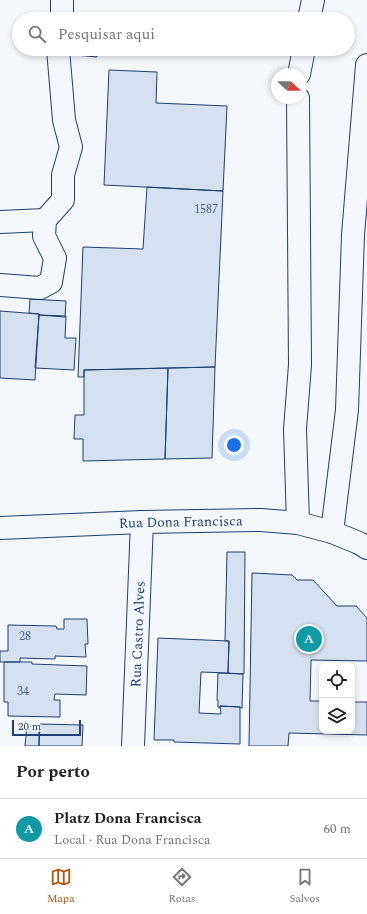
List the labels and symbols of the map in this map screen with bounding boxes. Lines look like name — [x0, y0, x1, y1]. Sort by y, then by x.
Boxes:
north arrow — [271, 68, 307, 104]
house number: 1587 — [194, 200, 218, 219]
your location — [224, 435, 244, 455]
street label: Rua Dona Francisca — [118, 510, 243, 534]
street label: Rua Castro Alves — [125, 581, 151, 688]
pin: A — [296, 624, 322, 654]
house number: 28 — [19, 627, 31, 646]
house number: 34 — [17, 682, 29, 701]
scale bar — [12, 718, 81, 737]

